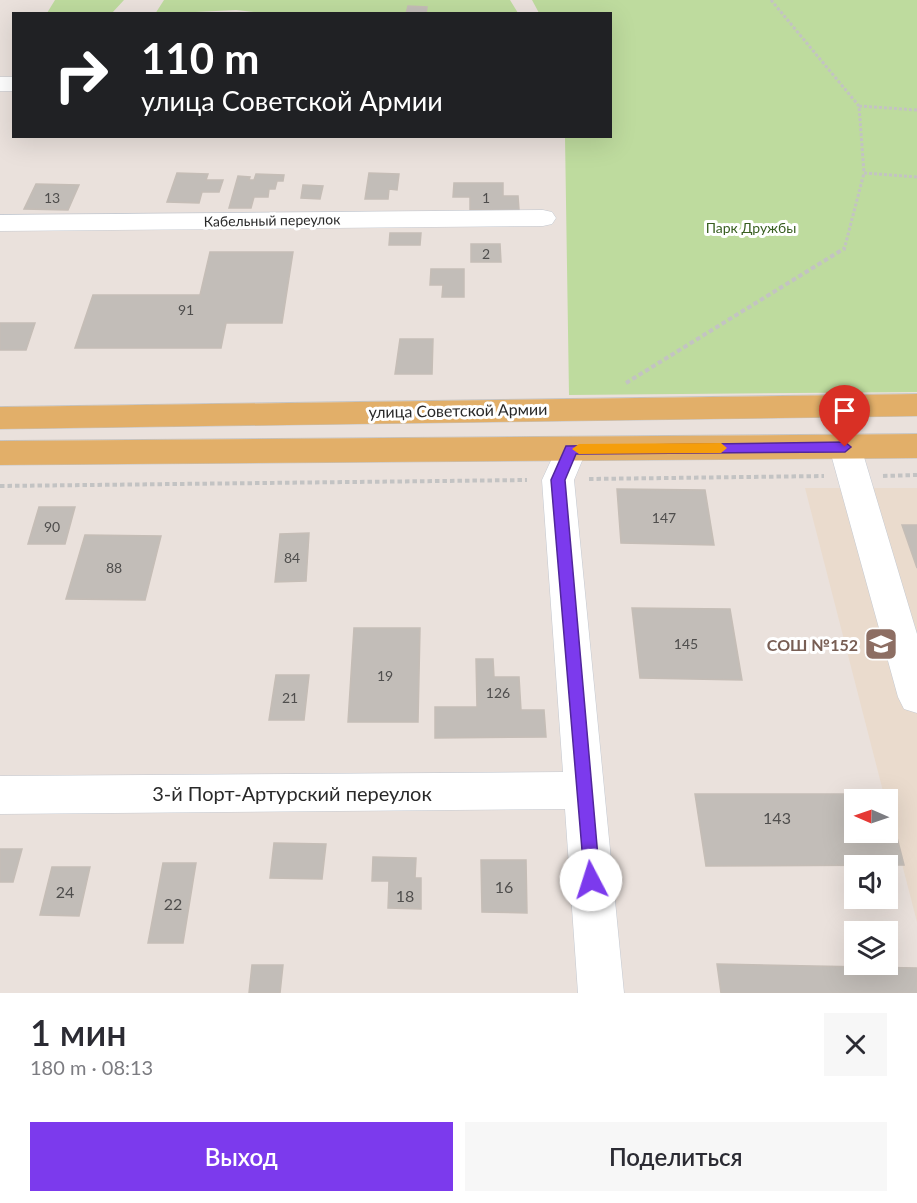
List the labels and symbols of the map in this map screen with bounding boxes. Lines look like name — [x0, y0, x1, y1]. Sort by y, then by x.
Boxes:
house number: 13 — [44, 189, 60, 206]
house number: 1 — [482, 189, 490, 206]
street label: Кабельный переулок — [204, 210, 341, 230]
park label: Парк Дружбы — [706, 219, 796, 236]
house number: 2 — [482, 245, 490, 262]
house number: 91 — [178, 301, 194, 318]
pin — [819, 385, 870, 447]
street label: улица Советской Армии — [368, 399, 548, 421]
house number: 147 — [652, 509, 676, 526]
house number: 90 — [44, 518, 60, 535]
house number: 84 — [284, 549, 300, 566]
house number: 88 — [106, 559, 122, 576]
school or university icon: СОШ №152 — [863, 626, 899, 662]
house number: 145 — [674, 635, 698, 652]
place label: СОШ №152 — [767, 635, 858, 654]
house number: 19 — [377, 667, 393, 684]
house number: 126 — [486, 684, 510, 701]
house number: 21 — [282, 689, 298, 706]
street label: 3-й Порт-Артурский переулок — [152, 781, 432, 805]
north arrow — [844, 789, 898, 843]
house number: 143 — [763, 808, 791, 827]
position arrow — [559, 848, 623, 912]
house number: 16 — [495, 877, 513, 896]
house number: 24 — [56, 882, 74, 901]
house number: 18 — [396, 886, 414, 905]
house number: 22 — [164, 894, 182, 913]

